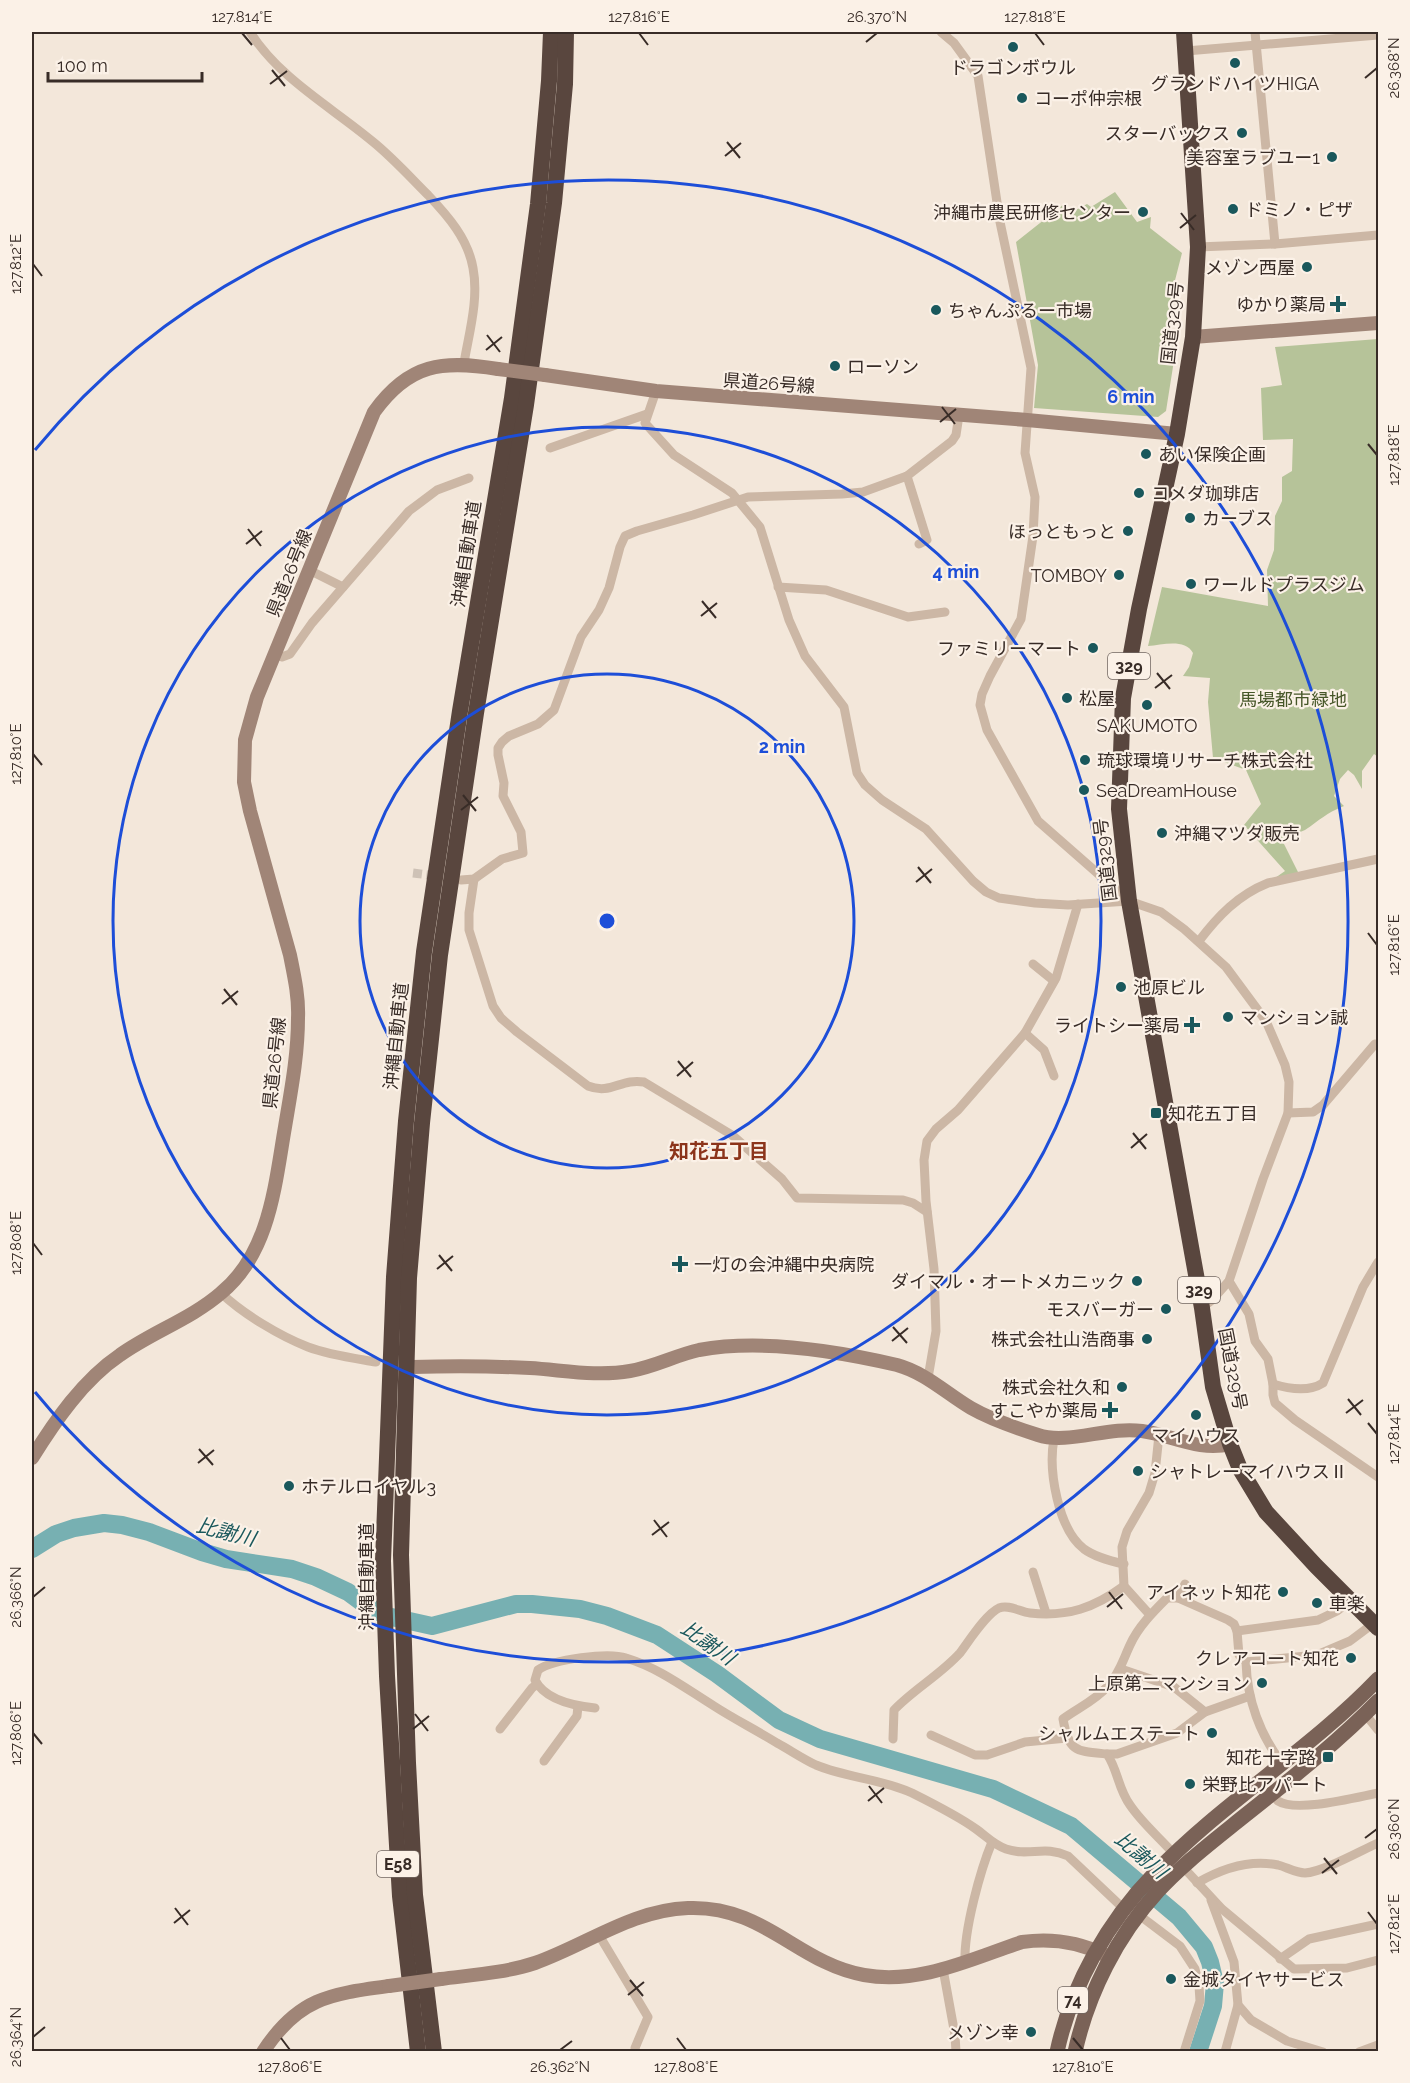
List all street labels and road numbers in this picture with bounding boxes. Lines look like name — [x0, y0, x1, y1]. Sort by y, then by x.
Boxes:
street label: 国道329号 — [1157, 280, 1187, 366]
street label: 県道26号線 — [722, 369, 816, 397]
street label: 沖縄自動車道 — [447, 499, 485, 609]
street label: 県道26号線 — [262, 526, 316, 620]
road number: 329 — [1108, 653, 1150, 679]
street label: 国道329号 — [1089, 817, 1121, 903]
street label: 沖縄自動車道 — [380, 981, 412, 1091]
street label: 県道26号線 — [259, 1016, 289, 1110]
road number: 329 — [1178, 1277, 1220, 1303]
street label: 国道329号 — [1215, 1326, 1251, 1412]
street label: 沖縄自動車道 — [356, 1523, 377, 1631]
road number: E58 — [377, 1851, 419, 1877]
road number: 74 — [1058, 1987, 1088, 2013]

